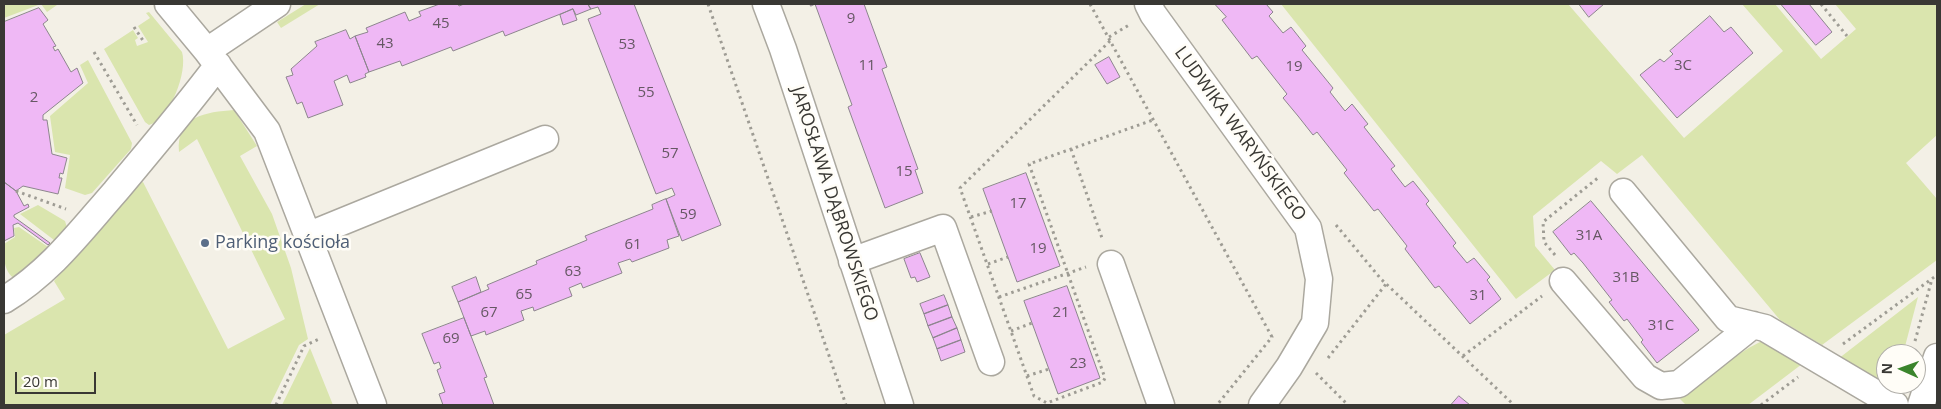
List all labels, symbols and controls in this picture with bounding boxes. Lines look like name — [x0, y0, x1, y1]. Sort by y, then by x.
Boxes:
house number: 9 — [847, 10, 855, 28]
house number: 45 — [432, 15, 450, 33]
house number: 43 — [376, 35, 394, 53]
house number: 53 — [618, 36, 636, 54]
street label: LUDWIKA WARYŃSKIEGO — [1170, 43, 1310, 225]
house number: 11 — [858, 57, 876, 75]
house number: 3C — [1674, 57, 1692, 75]
house number: 19 — [1285, 58, 1303, 76]
house number: 55 — [637, 84, 655, 102]
street label: JAROSŁAWA DĄBROWSKIEGO — [786, 84, 882, 324]
house number: 2 — [30, 89, 38, 107]
house number: 57 — [661, 145, 679, 163]
house number: 15 — [895, 163, 913, 181]
house number: 17 — [1009, 195, 1027, 213]
house number: 59 — [679, 206, 697, 224]
house number: 31A — [1576, 227, 1602, 245]
place label: Parking kościoła — [215, 232, 350, 254]
house number: 61 — [624, 236, 642, 254]
marker: Parking kościoła — [199, 237, 211, 249]
house number: 19 — [1029, 240, 1047, 258]
house number: 63 — [564, 263, 582, 281]
house number: 31B — [1613, 269, 1639, 287]
house number: 65 — [515, 286, 533, 304]
house number: 31 — [1469, 287, 1487, 305]
house number: 67 — [480, 304, 498, 322]
house number: 21 — [1052, 304, 1070, 322]
house number: 31C — [1648, 317, 1674, 335]
house number: 69 — [442, 330, 460, 348]
north arrow — [1876, 344, 1926, 394]
house number: 23 — [1069, 355, 1087, 373]
scale bar — [18, 362, 99, 394]
text: N — [1877, 362, 1896, 375]
text: 20 m — [23, 371, 58, 391]

